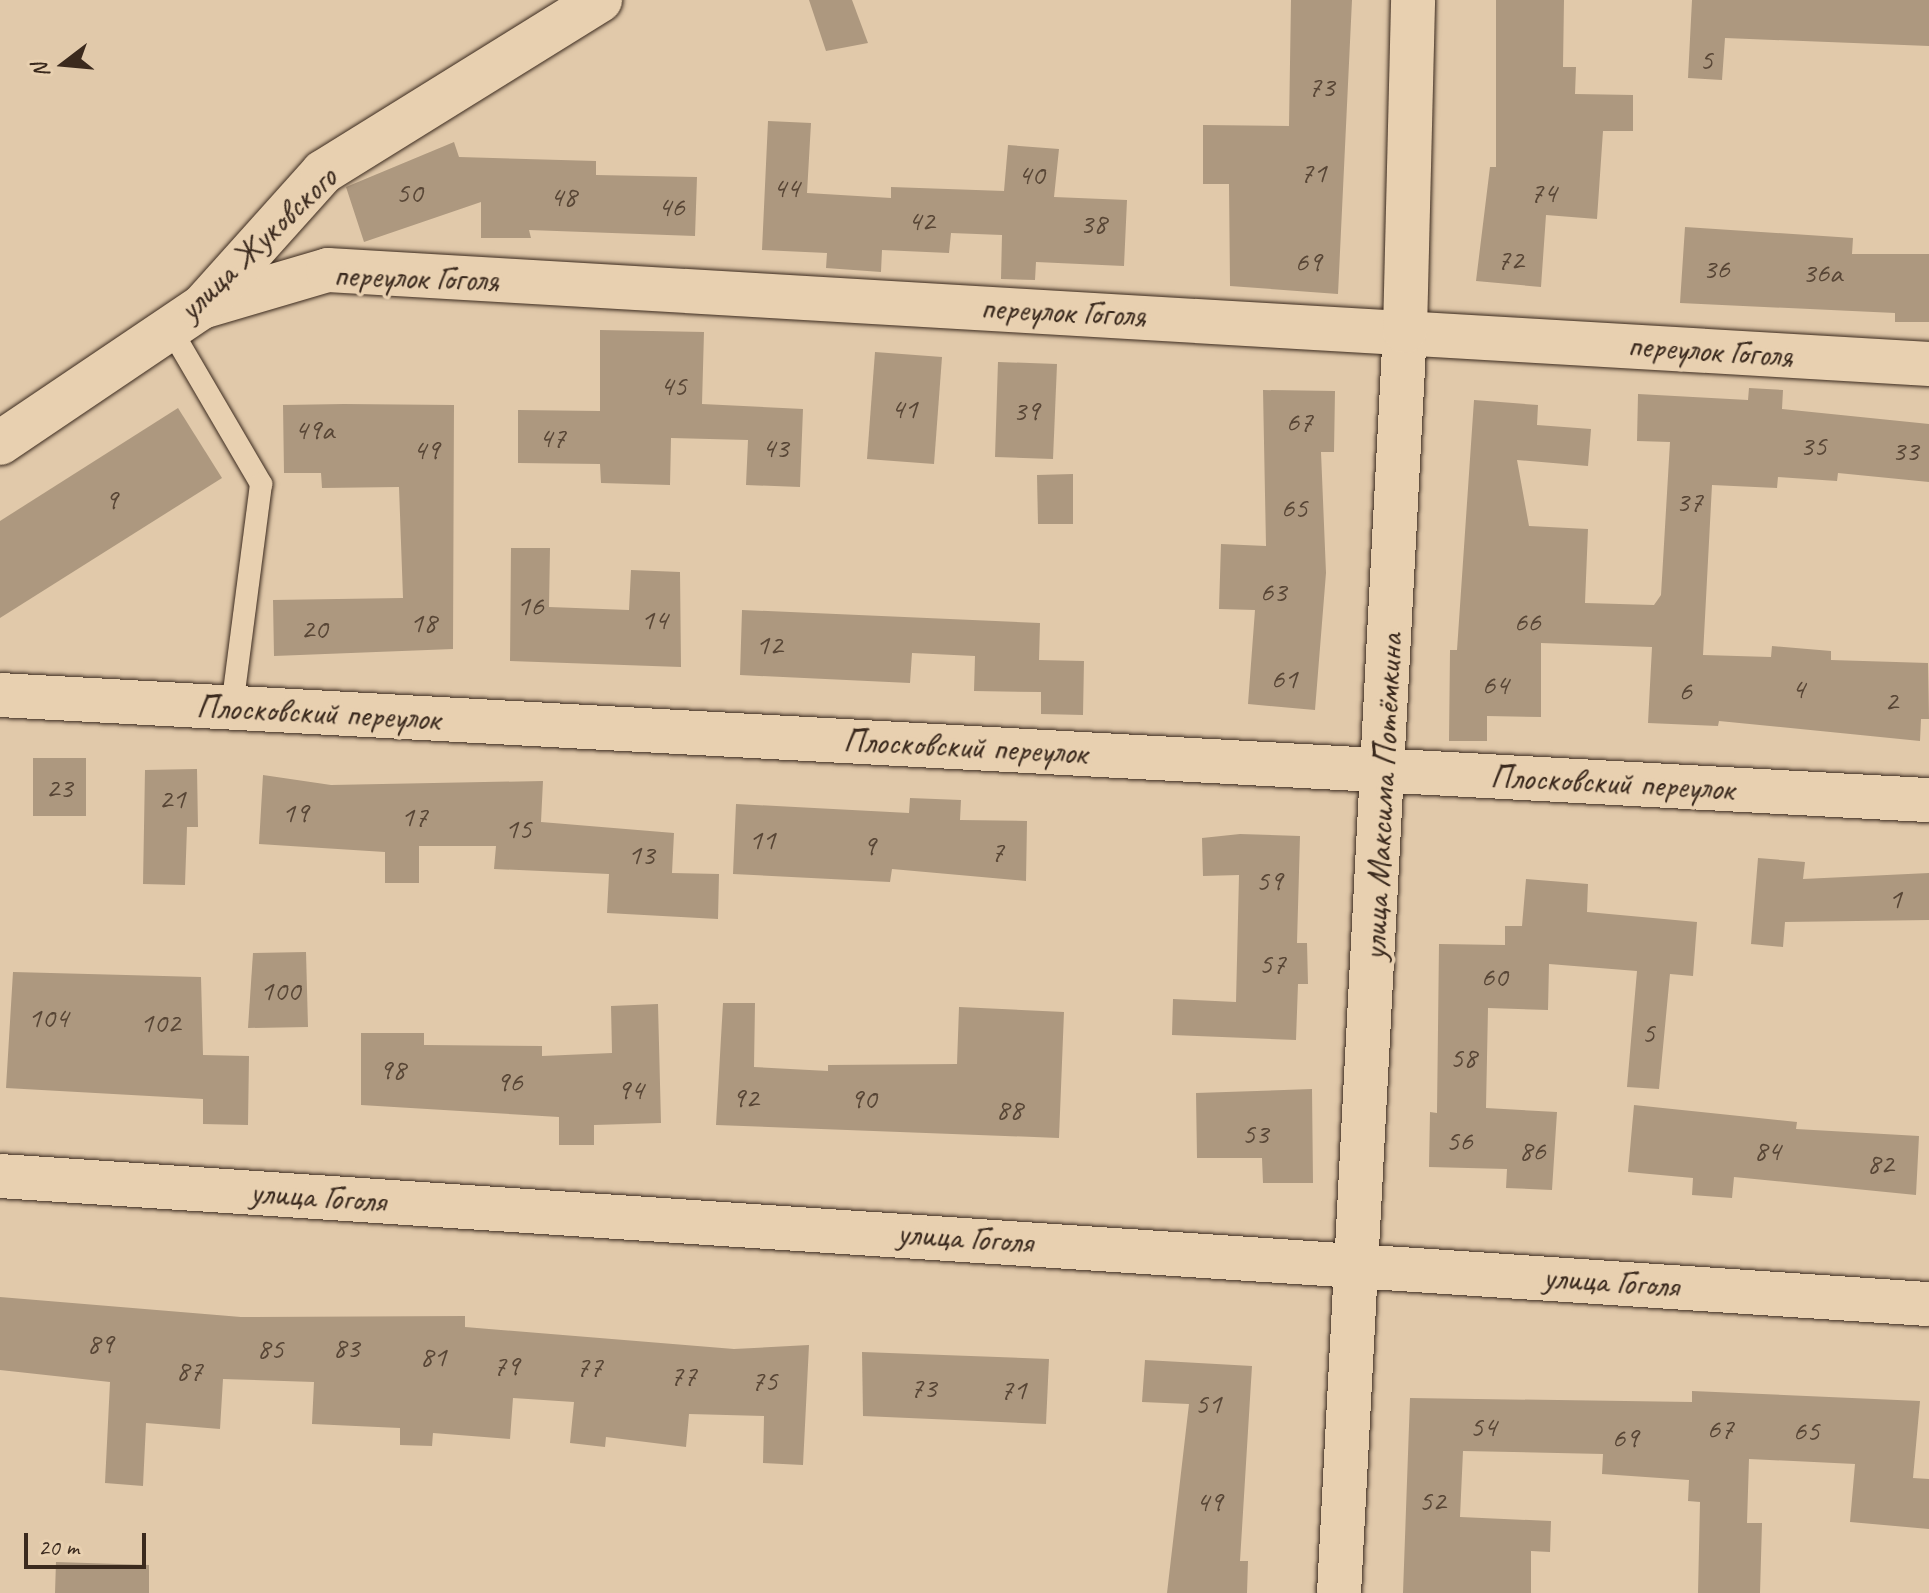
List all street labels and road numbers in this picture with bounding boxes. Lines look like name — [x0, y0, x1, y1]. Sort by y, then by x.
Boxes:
street label: улица Жуковского — [169, 157, 345, 329]
street label: переулок Гоголя — [334, 254, 498, 300]
street label: переулок Гоголя — [980, 286, 1146, 336]
street label: переулок Гоголя — [1627, 324, 1793, 376]
street label: улица Максима Потёмкина — [1353, 634, 1411, 960]
street label: Плосковский переулок — [195, 685, 441, 739]
street label: Плосковский переулок — [842, 719, 1088, 773]
street label: Плосковский переулок — [1489, 755, 1735, 809]
street label: улица Гоголя — [249, 1171, 387, 1221]
street label: улица Гоголя — [896, 1212, 1034, 1262]
street label: улица Гоголя — [1542, 1256, 1680, 1306]

